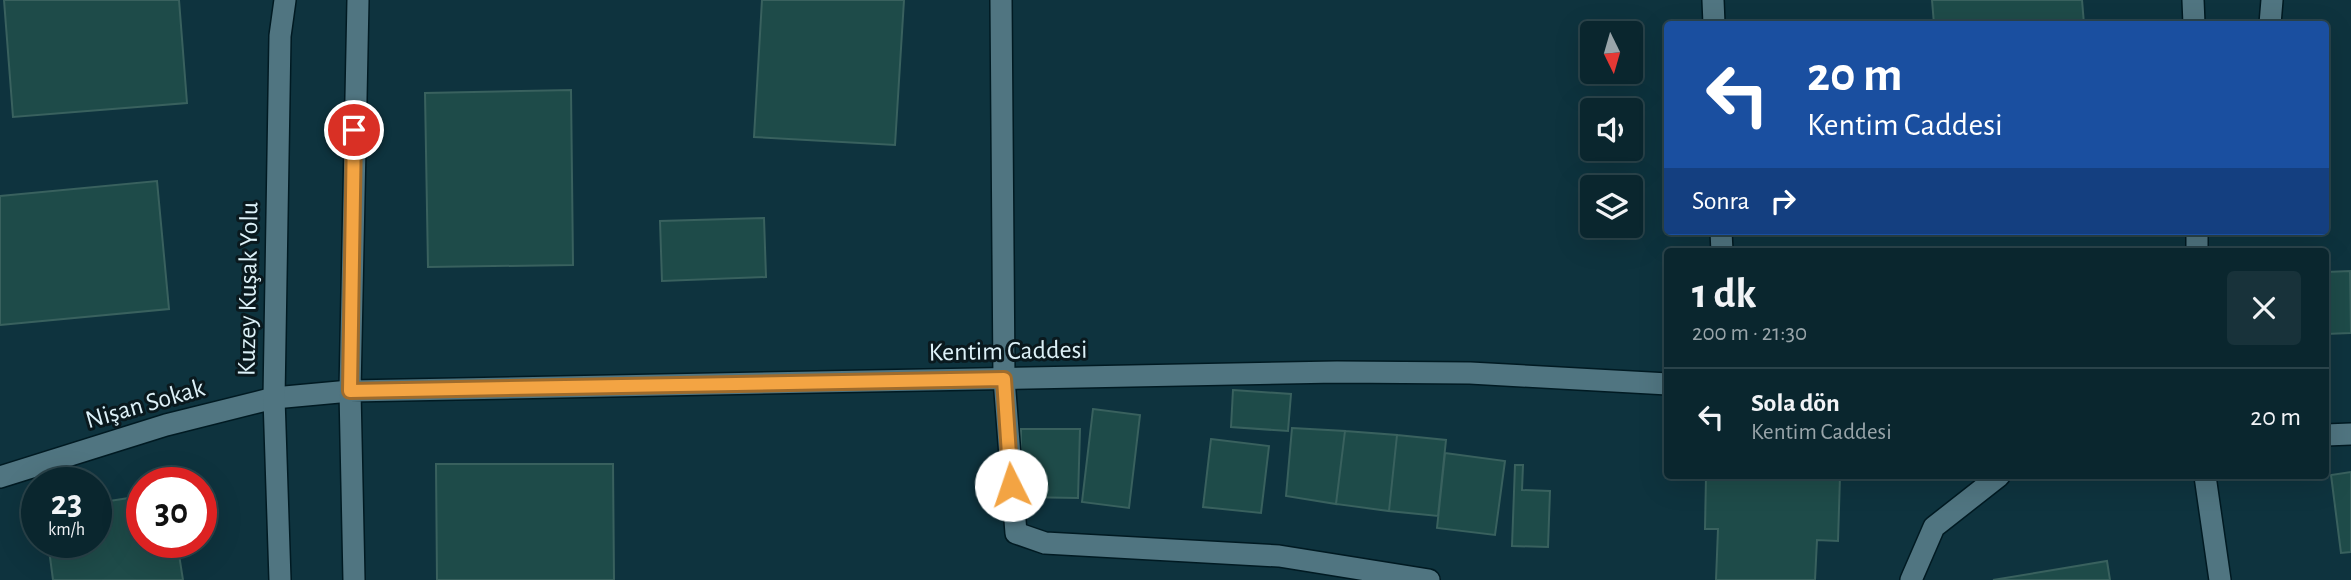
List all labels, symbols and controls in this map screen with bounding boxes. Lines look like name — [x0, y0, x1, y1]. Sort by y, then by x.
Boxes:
north arrow — [1580, 21, 1643, 84]
map controls — [1580, 21, 1643, 238]
icon: left — [1692, 49, 1783, 140]
text: 20 m — [1807, 51, 1903, 100]
button: sound — [1580, 98, 1643, 161]
pin — [324, 100, 384, 160]
text: Kentim Caddesi — [1807, 109, 2003, 141]
icon: arrive — [335, 111, 373, 149]
button: layers — [1580, 175, 1643, 238]
icon: right — [1764, 182, 1802, 220]
text: Sonra — [1692, 188, 1750, 214]
street label: Kuzey Kuşak Yolu — [233, 202, 263, 376]
button: close — [2227, 271, 2301, 345]
text: 1 dk — [1692, 273, 1756, 315]
text: 200 m · 21:30 — [1692, 322, 1807, 345]
street label: Kentim Caddesi — [928, 337, 1088, 365]
street label: Nişan Sokak — [82, 375, 208, 433]
text: Sola dön — [1751, 390, 1840, 416]
icon: left — [1692, 398, 1730, 436]
text: 20 m — [2250, 404, 2301, 430]
text: Kentim Caddesi — [1751, 421, 1892, 444]
position arrow — [974, 448, 1048, 522]
speed limit sign: 30 — [126, 467, 217, 558]
text: 23 — [51, 486, 82, 521]
text: km/h — [48, 521, 85, 539]

